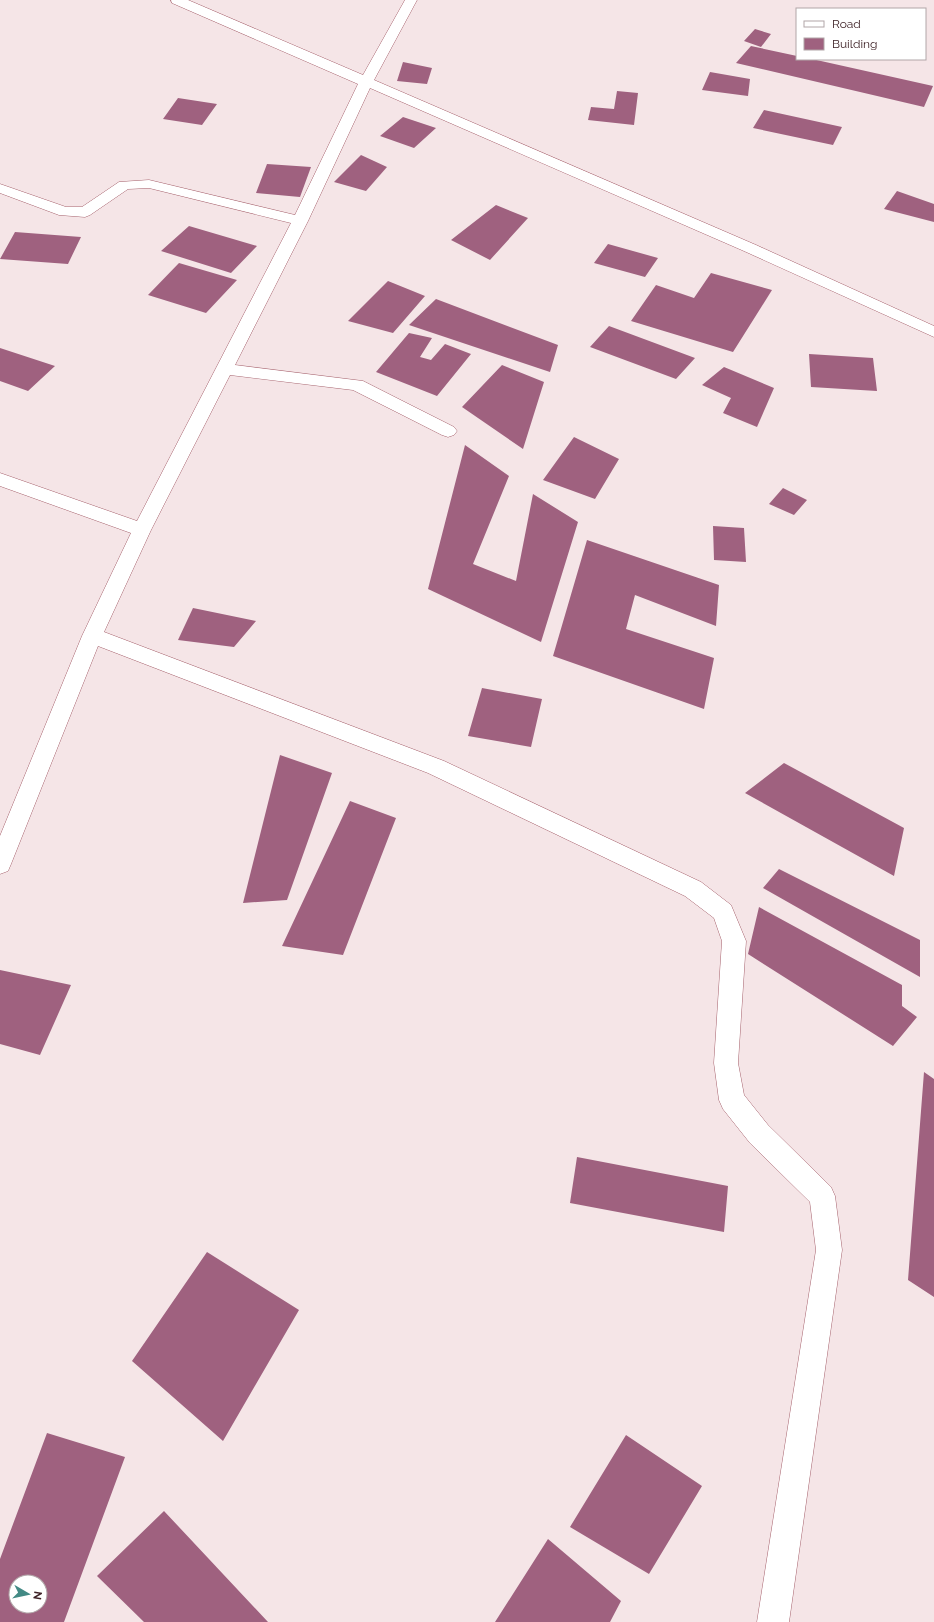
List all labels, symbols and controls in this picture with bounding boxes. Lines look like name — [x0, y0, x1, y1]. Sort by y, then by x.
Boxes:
legend — [796, 8, 926, 60]
text: Road — [832, 17, 861, 31]
text: Building — [832, 37, 878, 51]
north arrow — [8, 1574, 48, 1614]
text: N — [30, 1590, 44, 1601]

